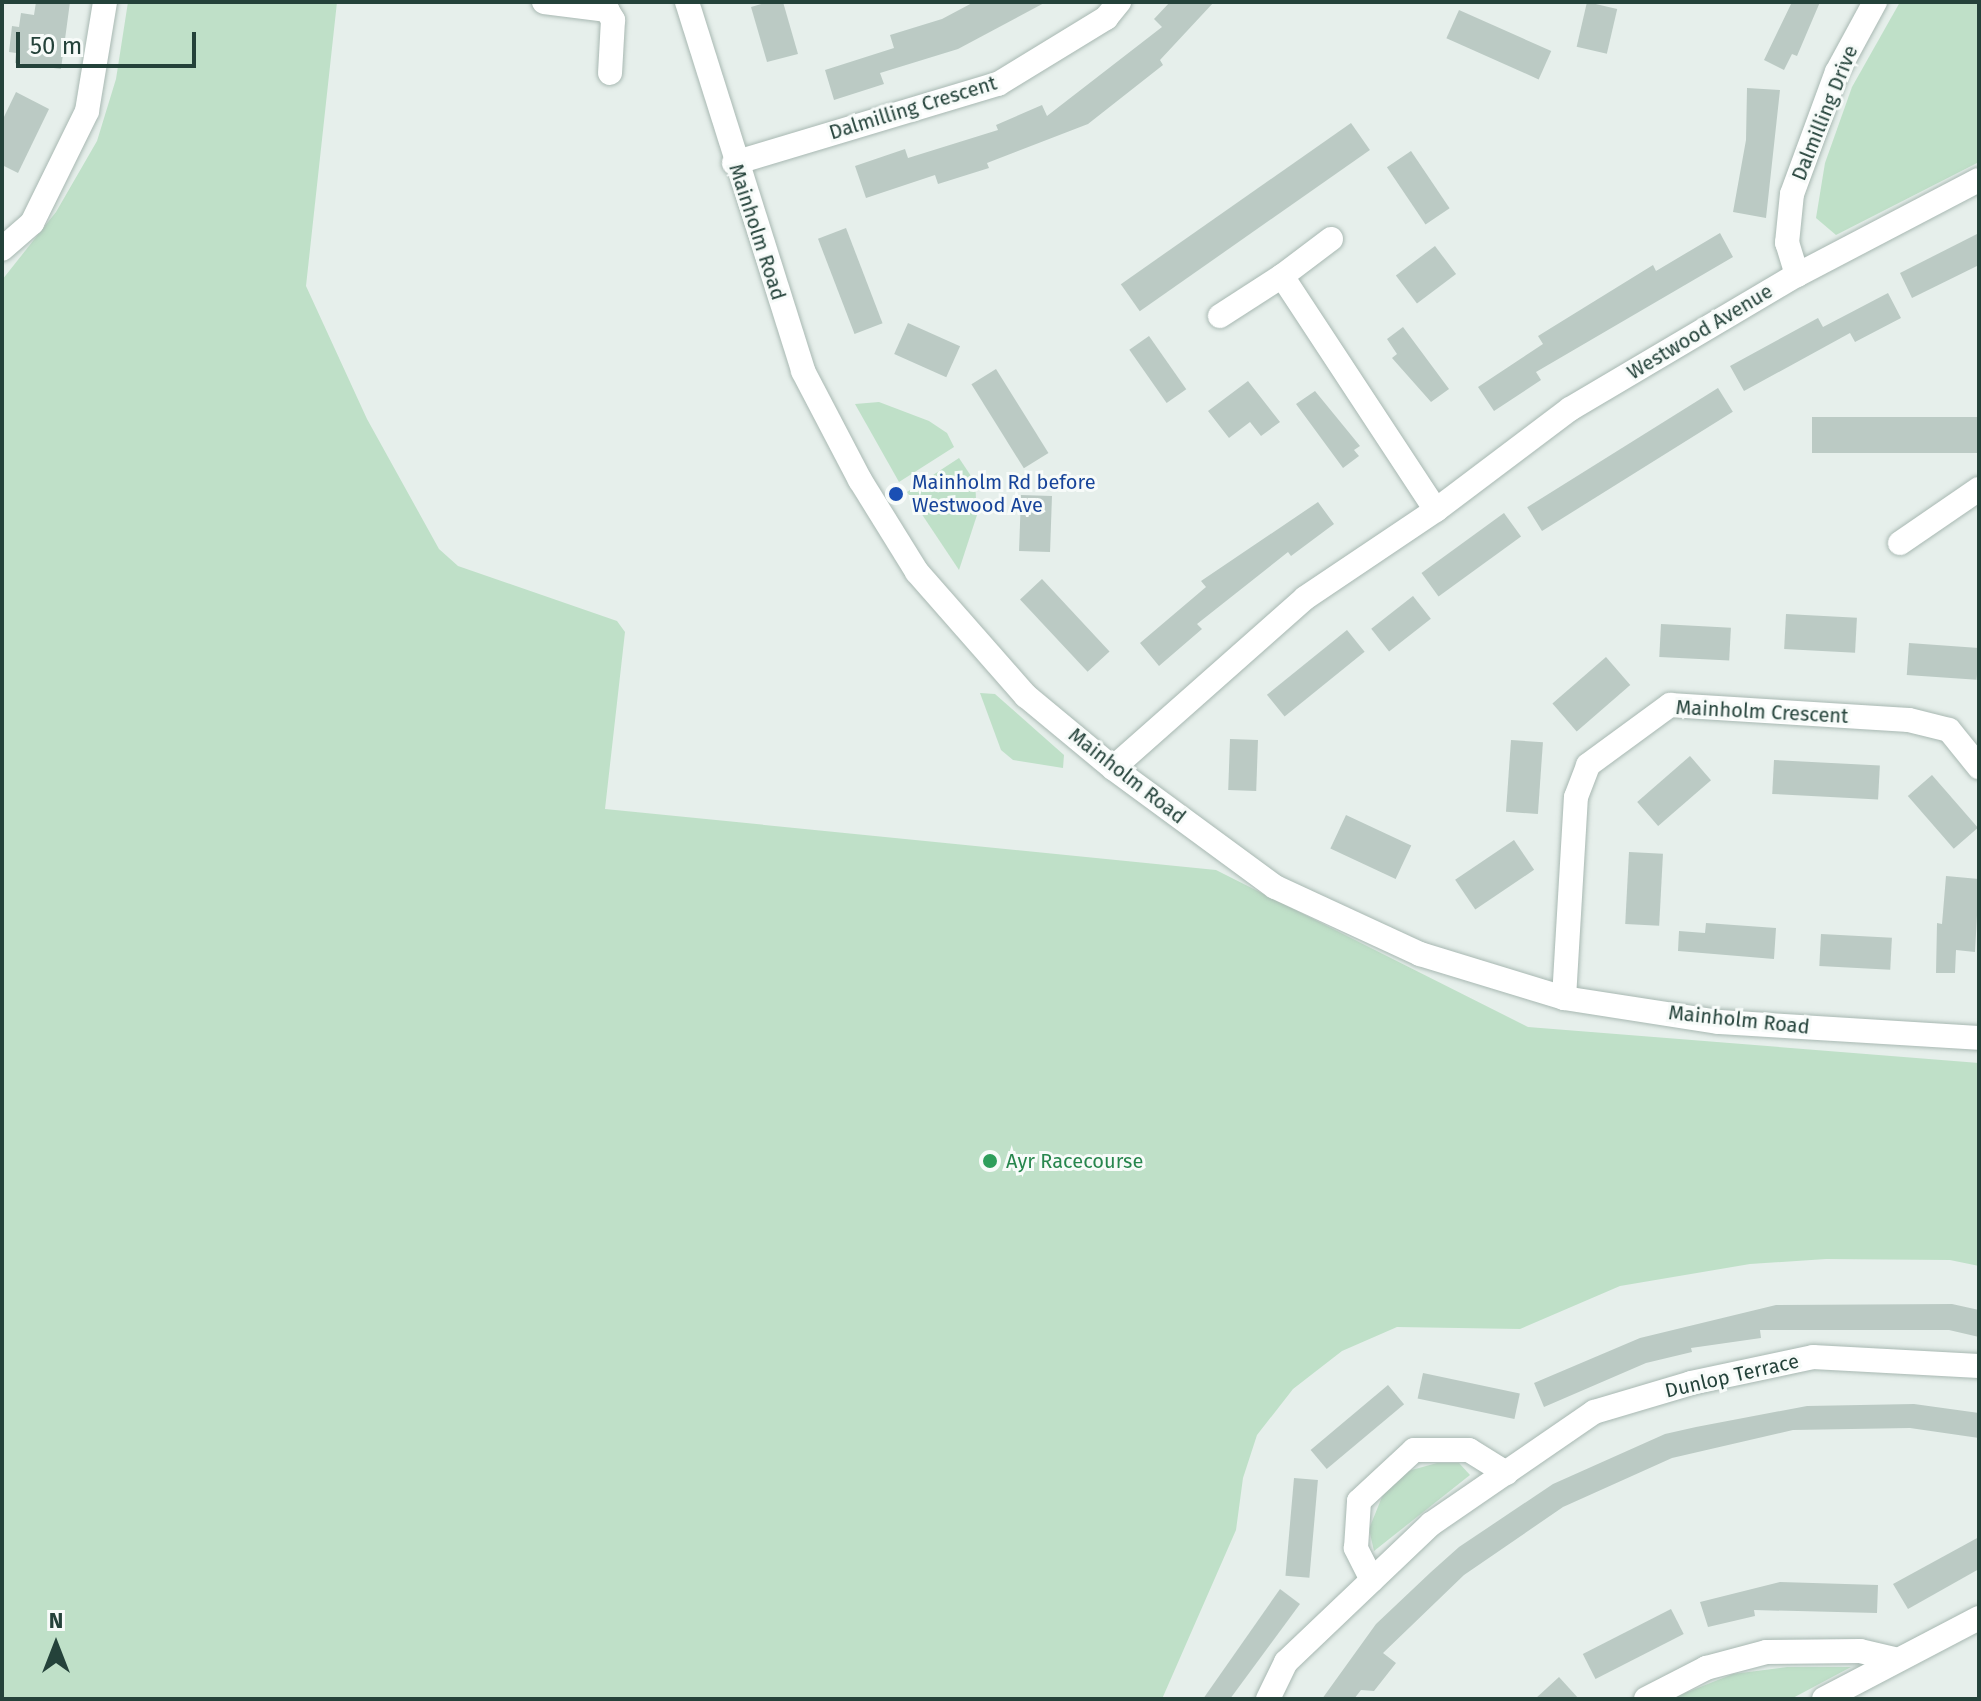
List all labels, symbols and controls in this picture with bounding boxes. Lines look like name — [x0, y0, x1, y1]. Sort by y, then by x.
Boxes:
scale bar — [20, 16, 200, 66]
text: 50 m — [30, 32, 82, 60]
street label: Dalmilling Drive — [1787, 42, 1863, 184]
street label: Dalmilling Crescent — [826, 71, 1000, 145]
street label: Mainholm Road — [724, 161, 790, 303]
street label: Westwood Avenue — [1623, 279, 1777, 385]
place label: Mainholm Rd before Westwood Ave — [912, 470, 1096, 517]
marker: Mainholm Rd before Westwood Ave — [887, 485, 905, 503]
street label: Mainholm Crescent — [1675, 695, 1849, 729]
street label: Mainholm Road — [1064, 723, 1190, 829]
street label: Mainholm Road — [1667, 1001, 1811, 1039]
place label: Ayr Racecourse — [1006, 1149, 1143, 1173]
marker: Ayr Racecourse — [981, 1152, 999, 1170]
street label: Dunlop Terrace — [1663, 1349, 1801, 1403]
north arrow — [16, 1605, 96, 1685]
text: N — [49, 1607, 63, 1634]

